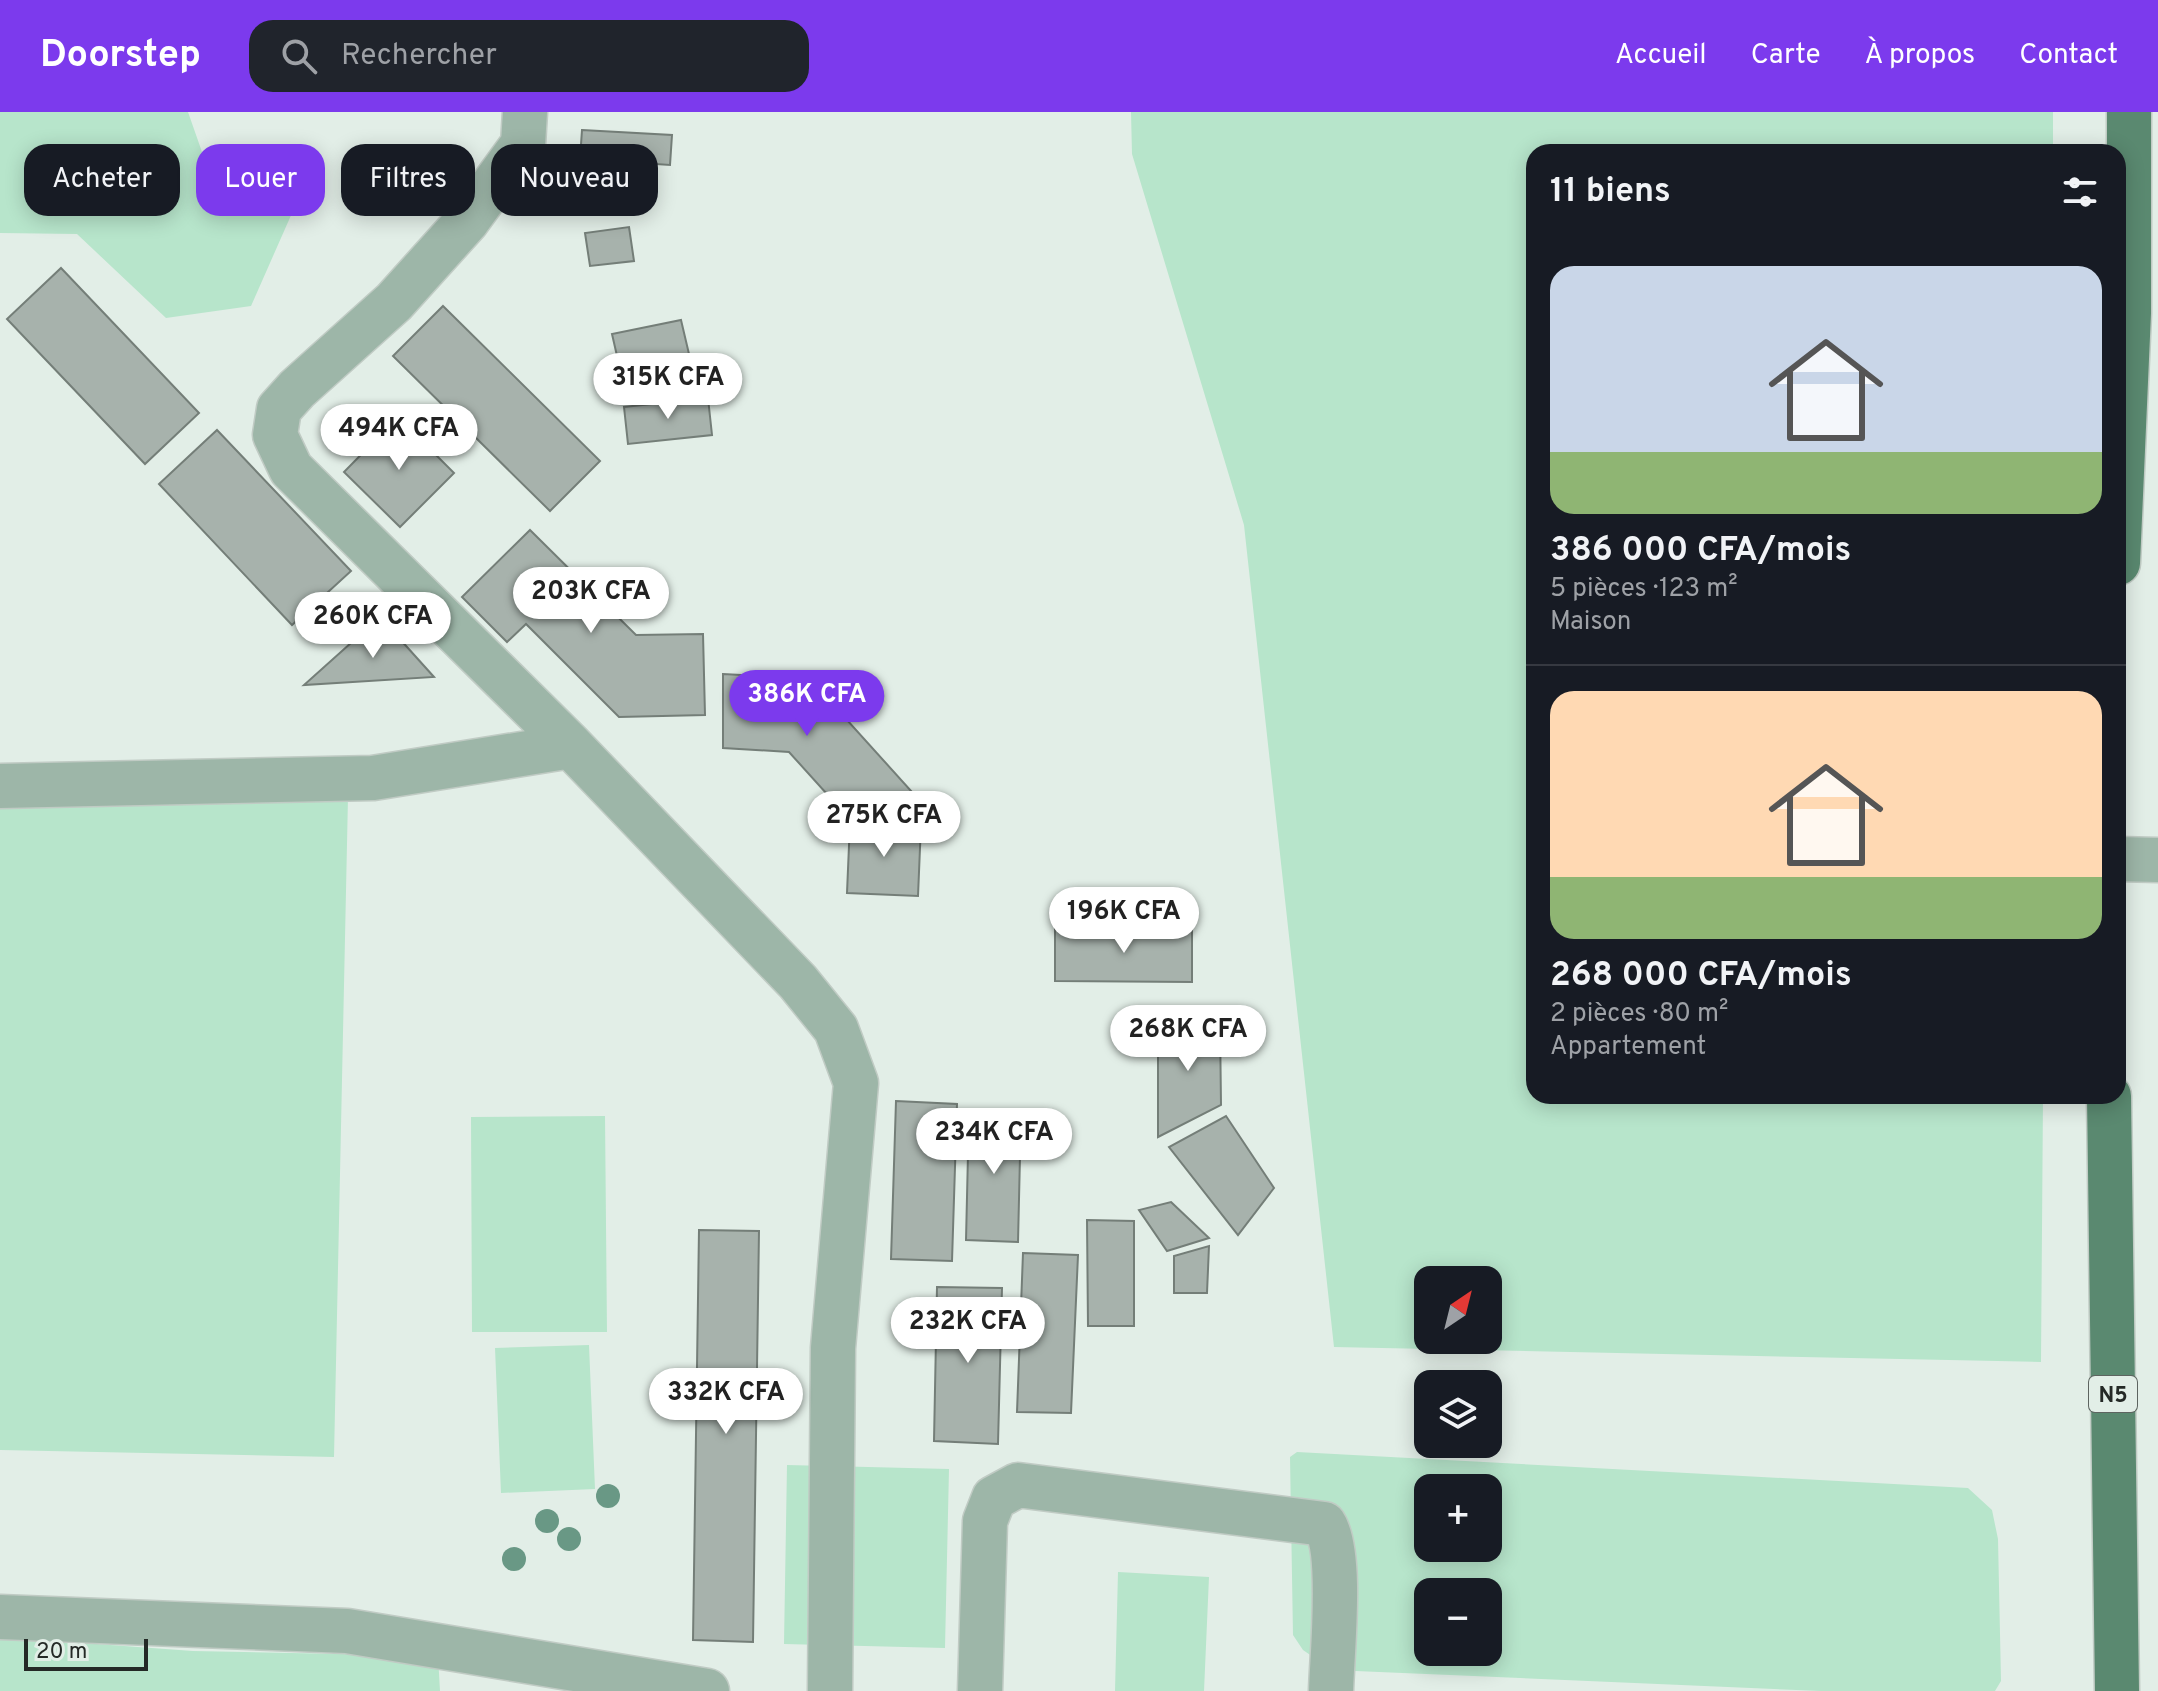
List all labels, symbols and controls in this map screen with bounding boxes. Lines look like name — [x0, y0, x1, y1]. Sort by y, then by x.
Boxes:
search box — [249, 20, 809, 92]
text: Doorstep — [40, 32, 201, 81]
icon: search — [277, 34, 321, 78]
text: Rechercher — [341, 38, 497, 75]
text: Accueil — [1615, 38, 1707, 74]
text: Carte — [1751, 38, 1821, 74]
text: À propos — [1865, 38, 1975, 74]
text: Contact — [2019, 38, 2118, 74]
chip: Acheter — [24, 144, 180, 216]
chip: Louer — [196, 144, 325, 216]
chip: Filtres — [341, 144, 475, 216]
chip: Nouveau — [491, 144, 658, 216]
icon: filters — [2058, 170, 2102, 214]
text: 11 biens — [1550, 171, 1671, 214]
icon: home — [1754, 318, 1898, 462]
pin: 315K CFA — [585, 353, 751, 421]
text: 315K CFA — [611, 362, 725, 395]
pin: 494K CFA — [316, 404, 482, 472]
text: 494K CFA — [339, 413, 459, 446]
text: 386 000 CFA/mois — [1550, 530, 1851, 573]
pin: 203K CFA — [508, 567, 674, 635]
text: 5 pièces · 123 m² — [1550, 573, 1738, 606]
text: 203K CFA — [531, 576, 651, 609]
pin: 260K CFA — [290, 592, 456, 660]
text: 260K CFA — [313, 601, 433, 634]
text: Maison — [1550, 606, 1631, 639]
pin: 386K CFA — [724, 670, 890, 738]
text: 386K CFA — [747, 679, 867, 712]
icon: home — [1754, 743, 1898, 887]
pin: 275K CFA — [801, 791, 967, 859]
text: 275K CFA — [826, 800, 942, 833]
pin: 196K CFA — [1041, 887, 1207, 955]
text: 196K CFA — [1067, 896, 1181, 929]
text: 268 000 CFA/mois — [1550, 955, 1852, 998]
text: 2 pièces · 80 m² — [1550, 998, 1729, 1031]
pin: 268K CFA — [1105, 1005, 1271, 1073]
text: 268K CFA — [1128, 1014, 1248, 1047]
text: Appartement — [1550, 1031, 1706, 1064]
pin: 234K CFA — [911, 1108, 1077, 1176]
text: 234K CFA — [934, 1117, 1054, 1150]
north arrow — [1414, 1266, 1502, 1354]
map controls — [1414, 1266, 1502, 1666]
pin: 232K CFA — [885, 1297, 1051, 1365]
text: 232K CFA — [909, 1306, 1027, 1339]
pin: 332K CFA — [643, 1368, 809, 1436]
button: layers — [1414, 1370, 1502, 1458]
road number: N5 — [2089, 1376, 2137, 1412]
text: 332K CFA — [667, 1377, 785, 1410]
button: + — [1414, 1474, 1502, 1562]
button: − — [1414, 1578, 1502, 1666]
scale bar — [24, 1635, 148, 1671]
text: 20 m — [36, 1639, 87, 1666]

